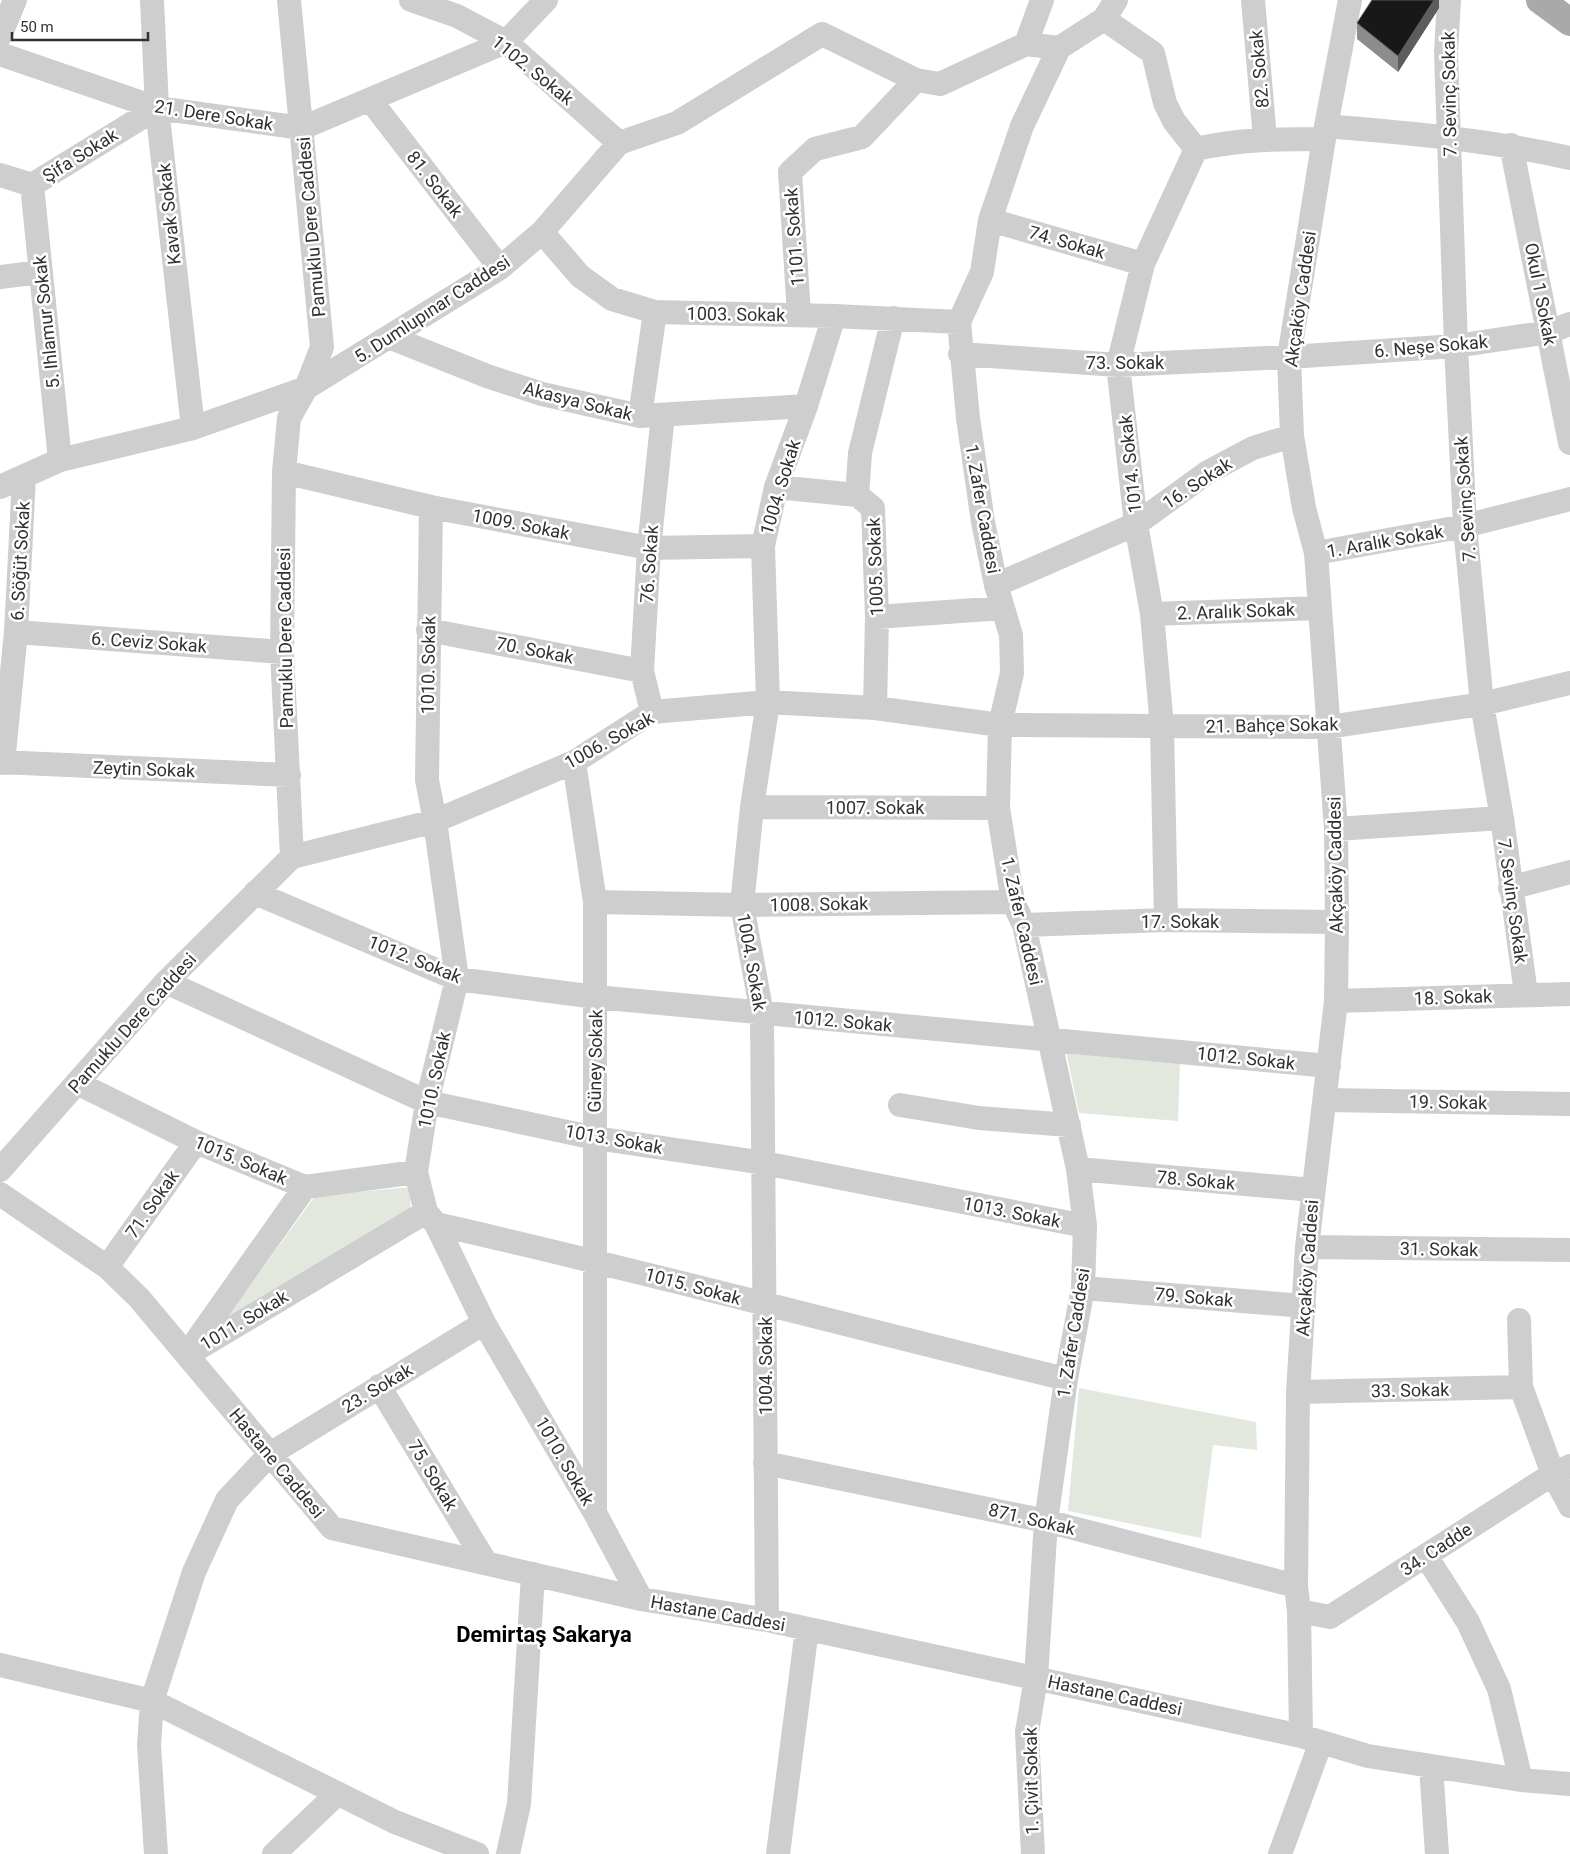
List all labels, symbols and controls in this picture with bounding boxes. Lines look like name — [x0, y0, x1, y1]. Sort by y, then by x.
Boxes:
scale bar — [12, 10, 149, 42]
text: 50 m — [20, 18, 54, 36]
street label: 82. Sokak — [1245, 28, 1273, 109]
street label: 7. Sevinç Sokak — [1437, 30, 1461, 157]
street label: 1102. Sokak — [488, 31, 579, 110]
street label: 21. Dere Sokak — [153, 95, 276, 135]
street label: Şifa Sokak — [39, 123, 122, 186]
street label: Pamuklu Dere Caddesi — [293, 136, 329, 318]
street label: 81. Sokak — [403, 147, 468, 222]
street label: Kavak Sokak — [153, 161, 185, 266]
street label: 1101. Sokak — [780, 186, 808, 287]
street label: 74. Sokak — [1026, 221, 1108, 263]
street label: Akçaköy Caddesi — [1280, 230, 1320, 368]
street label: Okul 1 Sokak — [1521, 241, 1561, 348]
street label: 5. Dumlupınar Caddesi — [350, 251, 514, 367]
street label: 5. Ihlamur Sokak — [28, 254, 63, 390]
street label: 1003. Sokak — [686, 303, 786, 325]
street label: 6. Neşe Sokak — [1373, 330, 1490, 361]
street label: 73. Sokak — [1086, 352, 1165, 373]
street label: Akasya Sokak — [521, 377, 636, 425]
street label: 1014. Sokak — [1114, 413, 1146, 514]
street label: 7. Sevinç Sokak — [1450, 435, 1480, 562]
street label: 1004. Sokak — [756, 436, 805, 537]
street label: 1. Zafer Caddesi — [961, 443, 1005, 575]
street label: 16. Sokak — [1158, 452, 1236, 513]
street label: 6. Söğüt Sokak — [6, 500, 34, 621]
street label: 1009. Sokak — [471, 504, 572, 544]
street label: 1005. Sokak — [863, 516, 887, 617]
street label: 1. Aralık Sokak — [1325, 520, 1446, 562]
street label: 76. Sokak — [636, 523, 662, 604]
street label: Pamuklu Dere Caddesi — [273, 547, 297, 729]
street label: 2. Aralık Sokak — [1177, 598, 1296, 624]
street label: 1010. Sokak — [417, 615, 439, 715]
street label: 6. Ceviz Sokak — [90, 627, 208, 657]
street label: 70. Sokak — [494, 632, 576, 668]
street label: 1006. Sokak — [561, 706, 658, 773]
street label: 21. Bahçe Sokak — [1205, 713, 1339, 737]
street label: Zeytin Sokak — [93, 757, 196, 781]
street label: Akçaköy Caddesi — [1323, 796, 1347, 934]
street label: 1007. Sokak — [826, 797, 925, 818]
street label: 7. Sevinç Sokak — [1494, 837, 1532, 965]
street label: 1. Zafer Caddesi — [997, 855, 1047, 987]
street label: 1008. Sokak — [769, 893, 869, 915]
street label: 17. Sokak — [1141, 911, 1220, 932]
street label: 1004. Sokak — [733, 912, 771, 1013]
street label: 1012. Sokak — [365, 931, 465, 988]
street label: Pamuklu Dere Caddesi — [64, 949, 200, 1097]
street label: 18. Sokak — [1413, 985, 1493, 1009]
street label: 1012. Sokak — [793, 1006, 894, 1036]
street label: Güney Sokak — [584, 1008, 606, 1113]
street label: 1010. Sokak — [413, 1029, 455, 1130]
street label: 1012. Sokak — [1196, 1042, 1297, 1074]
street label: 19. Sokak — [1409, 1091, 1488, 1113]
street label: 1013. Sokak — [564, 1120, 665, 1158]
street label: 1015. Sokak — [191, 1131, 291, 1189]
street label: 71. Sokak — [121, 1165, 184, 1242]
street label: 78. Sokak — [1156, 1166, 1237, 1194]
street label: 1013. Sokak — [962, 1192, 1063, 1232]
street label: Akçaköy Caddesi — [1292, 1199, 1322, 1337]
street label: 31. Sokak — [1400, 1238, 1479, 1260]
street label: 1015. Sokak — [643, 1263, 744, 1309]
street label: 1. Zafer Caddesi — [1052, 1267, 1094, 1399]
street label: 79. Sokak — [1154, 1283, 1235, 1311]
street label: 1011. Sokak — [196, 1285, 292, 1354]
street label: 1004. Sokak — [755, 1316, 776, 1415]
street label: 23. Sokak — [338, 1358, 417, 1417]
street label: 33. Sokak — [1371, 1379, 1450, 1401]
street label: Hastane Caddesi — [225, 1404, 329, 1522]
street label: 1010. Sokak — [531, 1413, 599, 1510]
street label: 75. Sokak — [404, 1436, 463, 1515]
street label: 871. Sokak — [986, 1499, 1078, 1539]
street label: 34. Cadde — [1396, 1518, 1476, 1580]
street label: Hastane Caddesi — [649, 1591, 787, 1635]
district label: Demirtaş Sakarya — [456, 1622, 632, 1647]
street label: Hastane Caddesi — [1046, 1671, 1184, 1719]
street label: 1. Çivit Sokak — [1020, 1726, 1042, 1835]

